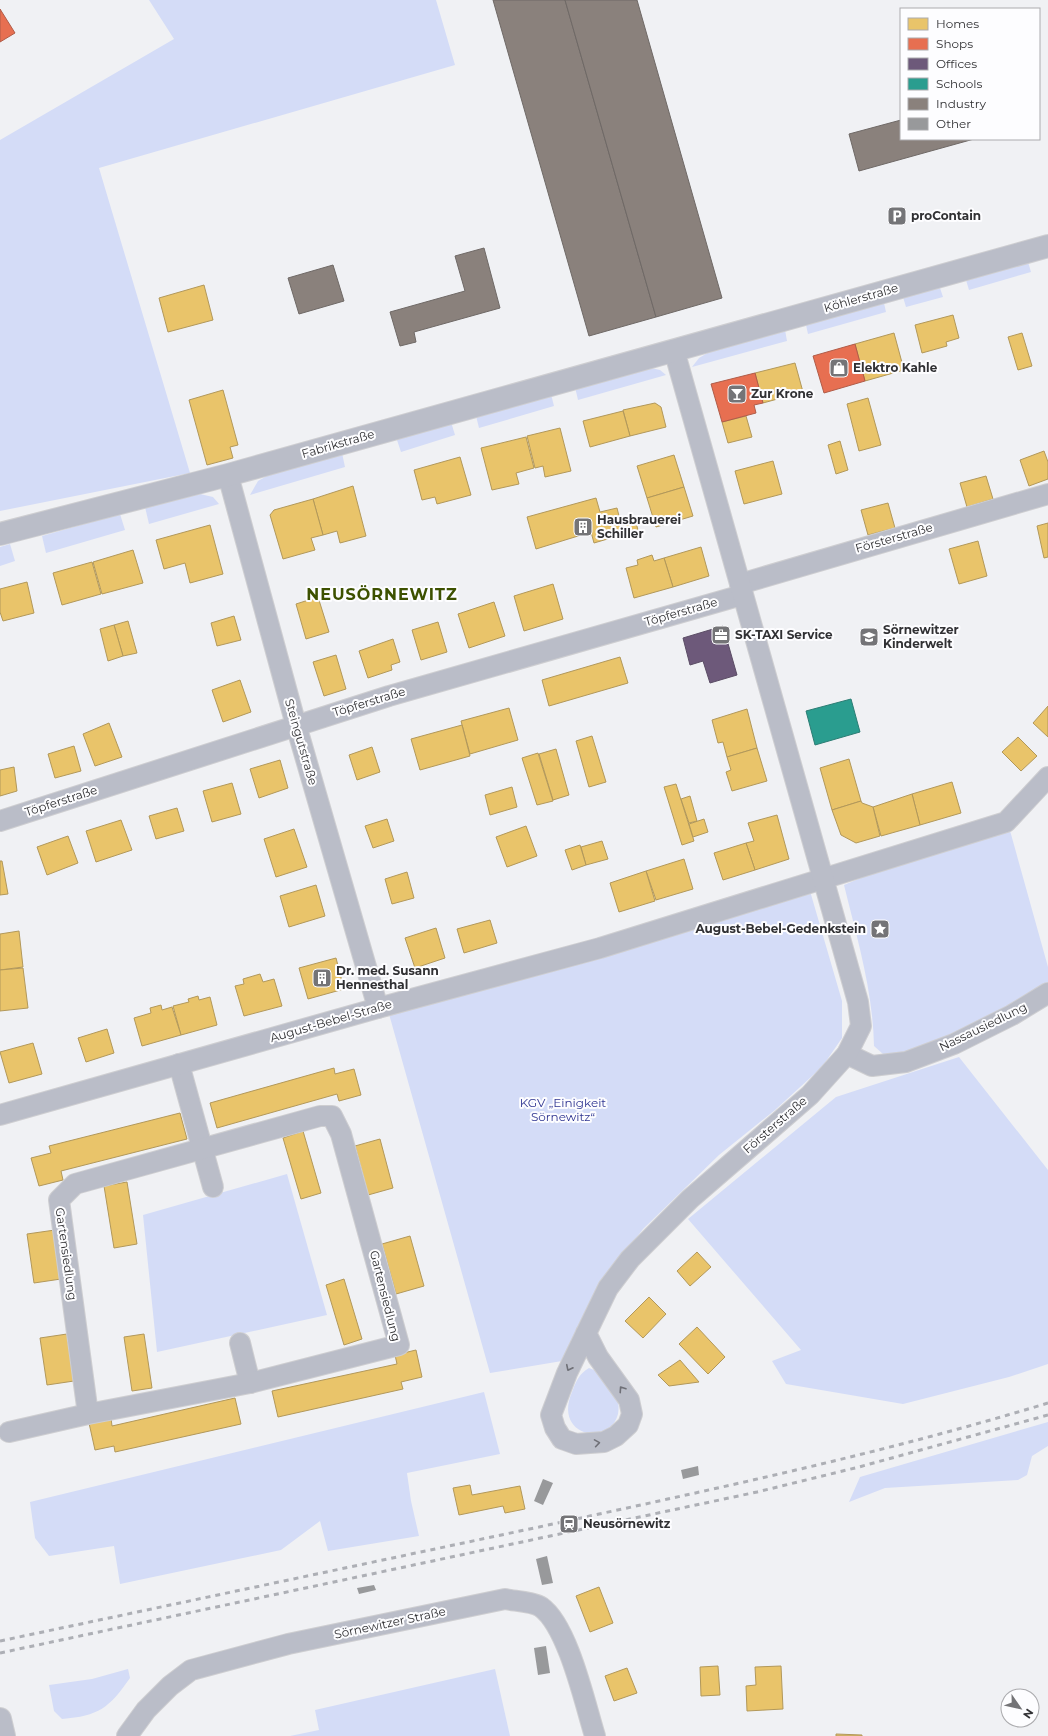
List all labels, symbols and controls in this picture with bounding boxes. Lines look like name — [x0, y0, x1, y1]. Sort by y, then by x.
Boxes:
legend — [900, 8, 1040, 140]
text: Homes — [936, 16, 979, 31]
text: Shops — [936, 36, 973, 51]
text: Offices — [936, 56, 977, 71]
text: Schools — [936, 76, 982, 91]
text: Industry — [936, 96, 986, 111]
text: Other — [936, 116, 971, 131]
parking icon: proContain — [886, 205, 908, 227]
place label: proContain — [911, 208, 981, 223]
street label: Köhlerstraße — [822, 280, 900, 315]
shop icon: Elektro Kahle — [828, 357, 850, 379]
place label: Elektro Kahle — [853, 360, 938, 375]
bar icon: Zur Krone — [726, 383, 748, 405]
place label: Zur Krone — [751, 386, 814, 401]
street label: Fabrikstraße — [300, 426, 376, 461]
place label: Hausbrauerei Schiller — [597, 512, 681, 541]
building icon: Hausbrauerei Schiller — [572, 516, 594, 538]
street label: Försterstraße — [854, 519, 934, 556]
district label: NEUSÖRNEWITZ — [306, 585, 458, 604]
street label: Töpferstraße — [643, 594, 719, 629]
place label: Sörnewitzer Kinderwelt — [883, 622, 959, 651]
office icon: SK-TAXI Service — [710, 624, 732, 646]
school or university icon: Sörnewitzer Kinderwelt — [858, 626, 880, 648]
place label: SK-TAXI Service — [735, 627, 833, 642]
street label: Töpferstraße — [331, 683, 407, 720]
street label: Steingutstraße — [282, 697, 321, 787]
street label: Töpferstraße — [23, 782, 99, 819]
place icon: August-Bebel-Gedenkstein — [869, 918, 891, 940]
place label: August-Bebel-Gedenkstein — [695, 921, 866, 936]
place label: Dr. med. Susann Hennesthal — [336, 963, 439, 992]
building icon: Dr. med. Susann Hennesthal — [311, 967, 333, 989]
street label: August-Bebel-Straße — [268, 996, 394, 1045]
street label: Nassausiedlung — [936, 999, 1029, 1054]
street label: Försterstraße — [740, 1093, 810, 1156]
park label: KGV „Einigkeit Sörnewitz“ — [520, 1095, 606, 1124]
street label: Gartensiedlung — [53, 1207, 80, 1301]
street label: Gartensiedlung — [367, 1249, 404, 1343]
one-way arrow — [566, 1364, 574, 1371]
one-way arrow — [620, 1387, 627, 1394]
one-way arrow — [594, 1439, 600, 1448]
station icon: Neusörnewitz — [558, 1513, 580, 1535]
place label: Neusörnewitz — [583, 1516, 671, 1531]
street label: Sörnewitzer Straße — [333, 1603, 447, 1642]
north arrow — [1000, 1688, 1040, 1728]
text: N — [1020, 1706, 1037, 1721]

